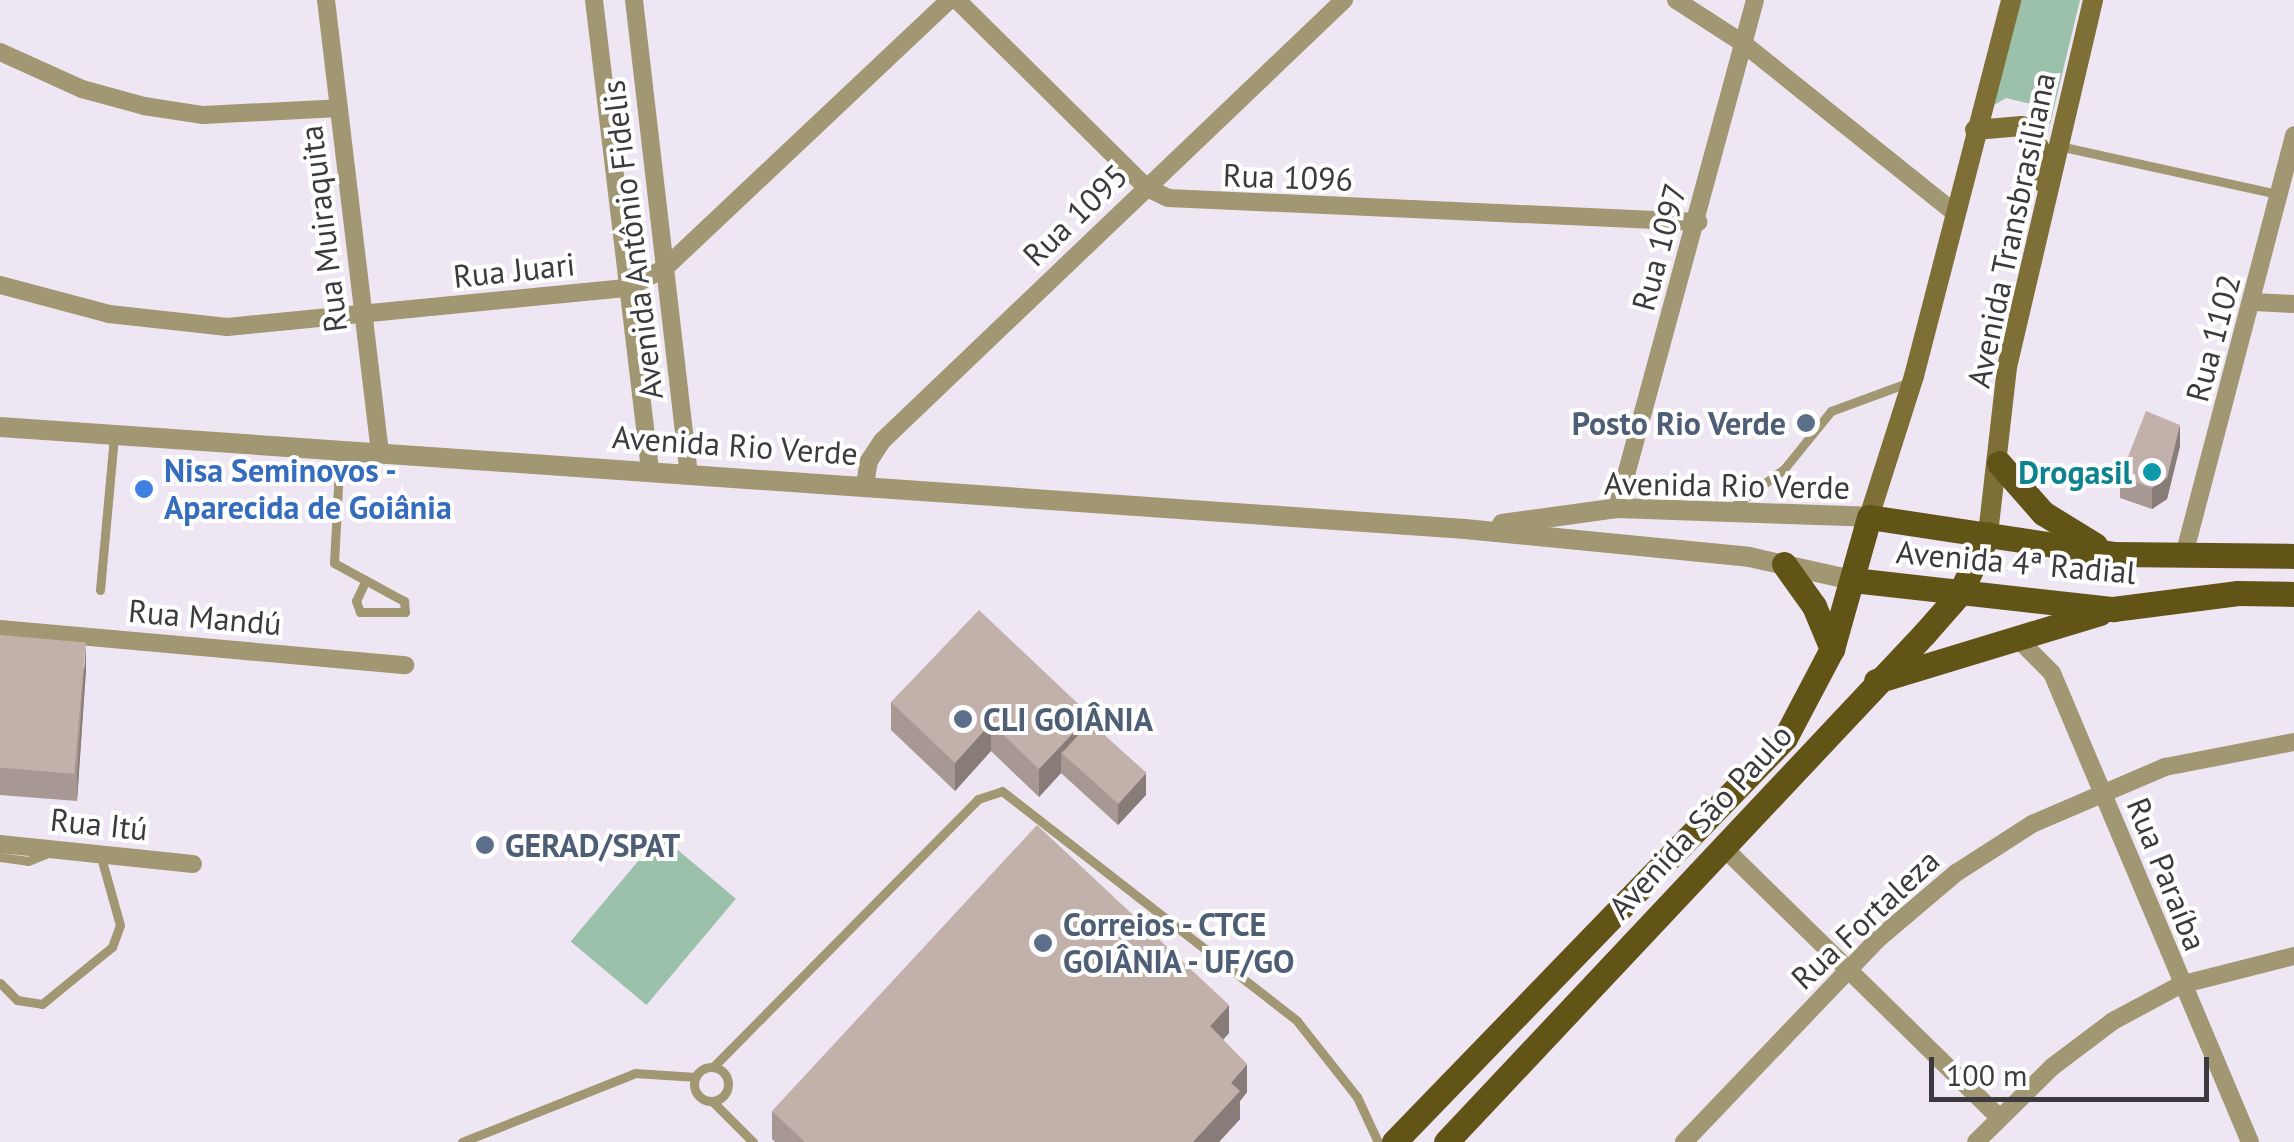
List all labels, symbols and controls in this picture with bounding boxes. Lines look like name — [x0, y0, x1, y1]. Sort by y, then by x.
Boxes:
street label: Avenida Transbrasiliana — [1959, 69, 2063, 391]
street label: Avenida Antônio Fidelis — [593, 78, 671, 402]
street label: Rua Muiraquita — [291, 123, 355, 335]
street label: Rua 1095 — [1015, 156, 1135, 274]
street label: Rua 1096 — [1222, 156, 1354, 198]
street label: Rua 1097 — [1624, 179, 1694, 315]
street label: Rua Juari — [451, 245, 577, 295]
street label: Rua 1102 — [2178, 270, 2248, 406]
place label: Posto Rio Verde — [1571, 404, 1786, 442]
marker: Posto Rio Verde — [1795, 412, 1817, 434]
street label: Avenida Rio Verde — [611, 417, 859, 473]
place label: Nisa Seminovos - Aparecida de Goiânia — [164, 452, 452, 527]
place label: Drogasil — [2018, 453, 2132, 491]
marker: Drogasil — [2141, 461, 2163, 483]
street label: Avenida Rio Verde — [1603, 464, 1851, 506]
marker: Nisa Seminovos - Aparecida de Goiânia — [133, 478, 155, 500]
street label: Avenida 4ª Radial — [1894, 532, 2138, 592]
street label: Rua Mandú — [127, 591, 283, 643]
place label: CLI GOIÂNIA — [983, 700, 1153, 738]
marker: CLI GOIÂNIA — [952, 708, 974, 730]
street label: Avenida São Paulo — [1600, 716, 1800, 926]
street label: Rua Paraíba — [2119, 792, 2215, 956]
street label: Rua Itú — [48, 800, 150, 848]
place label: GERAD/SPAT — [505, 826, 680, 864]
marker: GERAD/SPAT — [474, 834, 496, 856]
street label: Rua Fortaleza — [1783, 841, 1947, 997]
place label: Correios - CTCE GOIÂNIA - UF/GO — [1063, 906, 1300, 981]
marker: Correios - CTCE GOIÂNIA - UF/GO — [1032, 932, 1054, 954]
scale bar — [1934, 1037, 2214, 1099]
text: 100 m — [1946, 1055, 2027, 1094]

